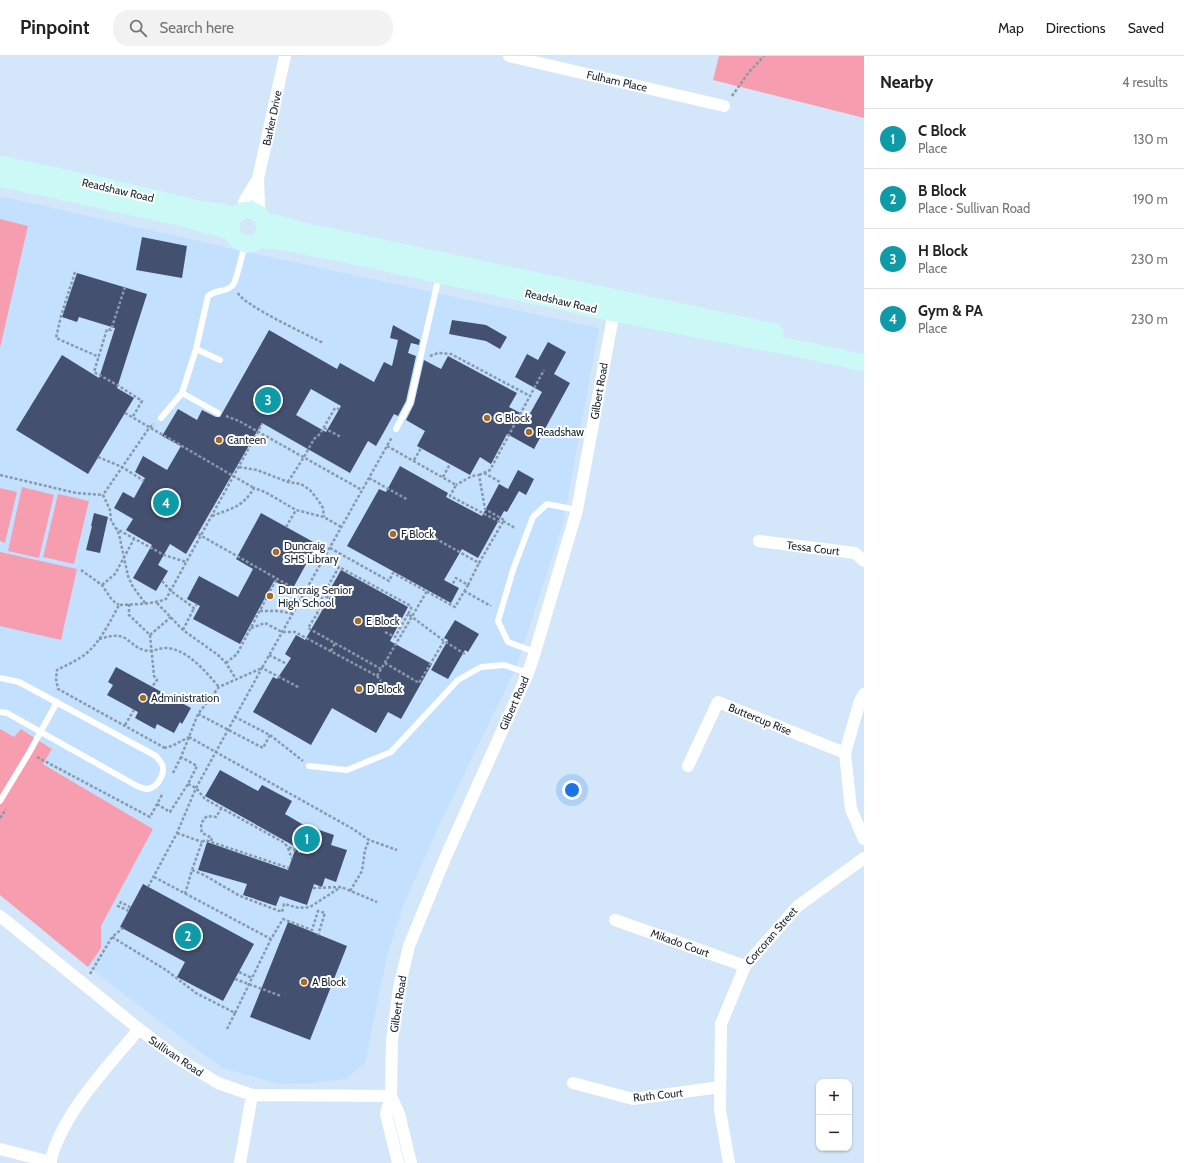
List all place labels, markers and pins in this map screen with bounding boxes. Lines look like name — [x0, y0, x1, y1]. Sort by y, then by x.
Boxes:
pin: 3 — [255, 385, 281, 415]
place label: G Block — [495, 411, 530, 425]
marker: G Block — [482, 413, 492, 423]
place label: Readshaw — [537, 425, 584, 439]
marker: Readshaw — [524, 427, 534, 437]
place label: Canteen — [227, 433, 266, 447]
marker: Canteen — [214, 435, 224, 445]
pin: 4 — [153, 488, 179, 518]
place label: F Block — [401, 527, 434, 541]
marker: F Block — [388, 529, 398, 539]
place label: Duncraig SHS Library — [284, 539, 339, 566]
marker: Duncraig SHS Library — [271, 547, 281, 557]
place label: Duncraig Senior High School — [278, 583, 352, 610]
marker: Duncraig Senior High School — [265, 591, 275, 601]
place label: E Block — [366, 614, 400, 628]
marker: E Block — [353, 616, 363, 626]
place label: D Block — [367, 682, 403, 696]
marker: D Block — [354, 684, 364, 694]
place label: Administration — [151, 691, 219, 705]
marker: Administration — [138, 693, 148, 703]
pin: 1 — [294, 824, 320, 854]
pin: 2 — [175, 921, 201, 951]
place label: A Block — [312, 975, 346, 989]
marker: A Block — [299, 977, 309, 987]

